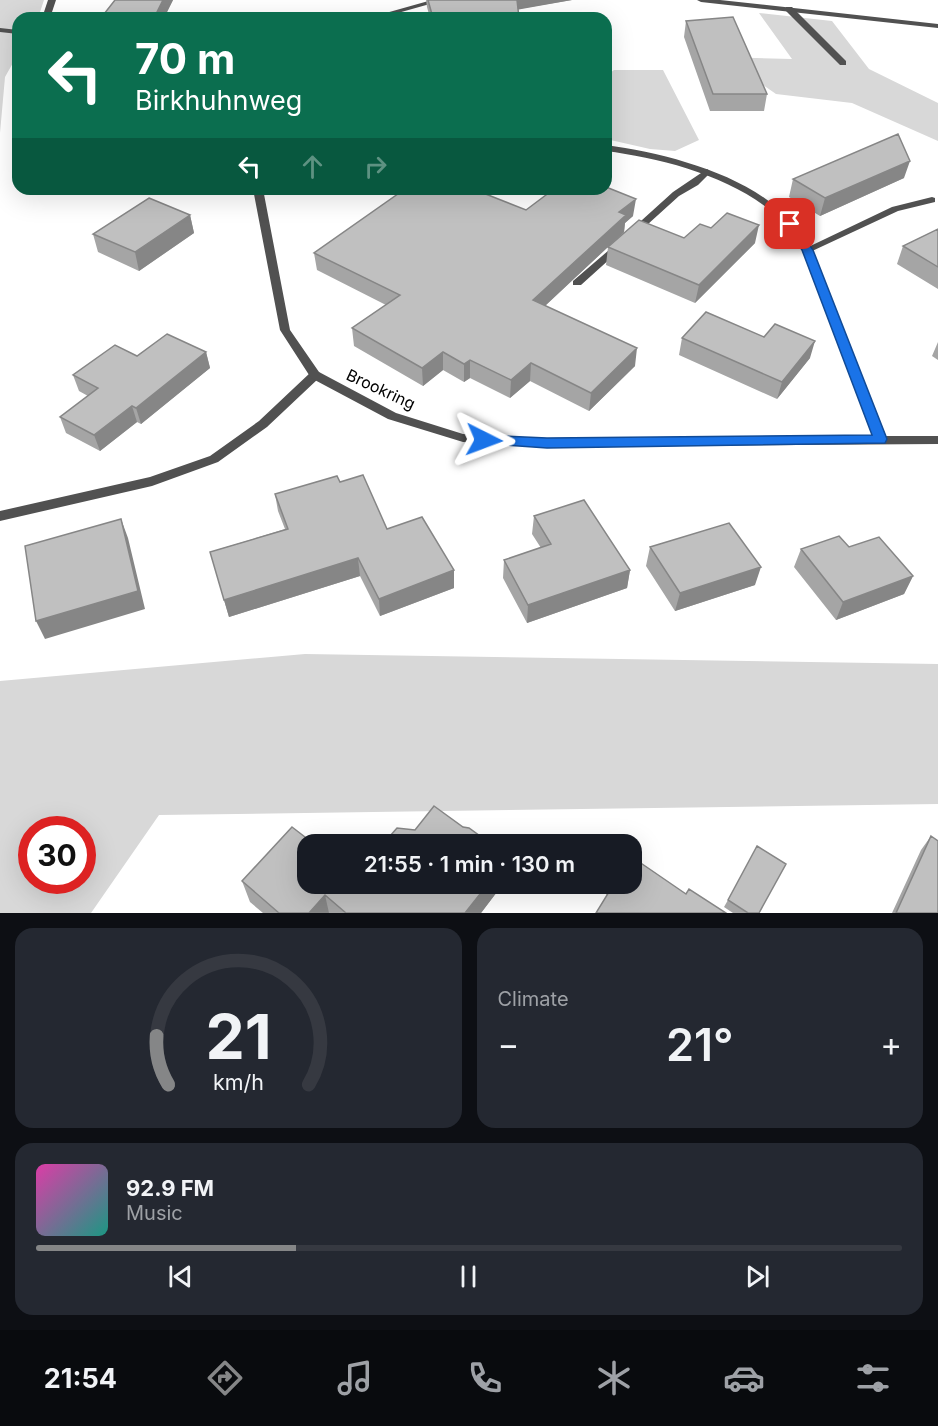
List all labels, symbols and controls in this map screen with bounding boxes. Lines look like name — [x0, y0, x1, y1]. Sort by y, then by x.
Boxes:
text: 70 m — [135, 33, 235, 84]
icon: left — [36, 36, 114, 114]
text: Birkhuhnweg — [135, 84, 302, 117]
icon: left — [233, 150, 266, 183]
icon: ahead — [296, 150, 329, 183]
icon: right — [359, 150, 392, 183]
pin — [764, 198, 815, 249]
icon: arrive — [773, 207, 806, 240]
street label: Brookring — [343, 364, 419, 414]
position arrow — [452, 408, 516, 472]
speed limit sign: 30 — [18, 816, 96, 894]
text: 21:55 · 1 min · 130 m — [364, 851, 575, 877]
text: Climate — [498, 987, 569, 1011]
text: 21 — [205, 999, 271, 1074]
text: 21° — [666, 1017, 734, 1072]
text: − — [498, 1024, 519, 1064]
text: + — [880, 1024, 902, 1064]
text: km/h — [213, 1069, 264, 1095]
text: 92.9 FM — [126, 1175, 214, 1201]
text: Music — [126, 1201, 183, 1225]
icon: previous — [164, 1260, 197, 1293]
icon: pause — [452, 1260, 485, 1293]
icon: next — [741, 1260, 774, 1293]
icon: directions — [204, 1357, 246, 1399]
icon: music — [334, 1357, 376, 1399]
icon: phone — [464, 1357, 506, 1399]
icon: climate — [593, 1357, 635, 1399]
icon: car — [723, 1357, 765, 1399]
icon: filters — [852, 1357, 894, 1399]
text: 21:54 — [44, 1362, 117, 1395]

